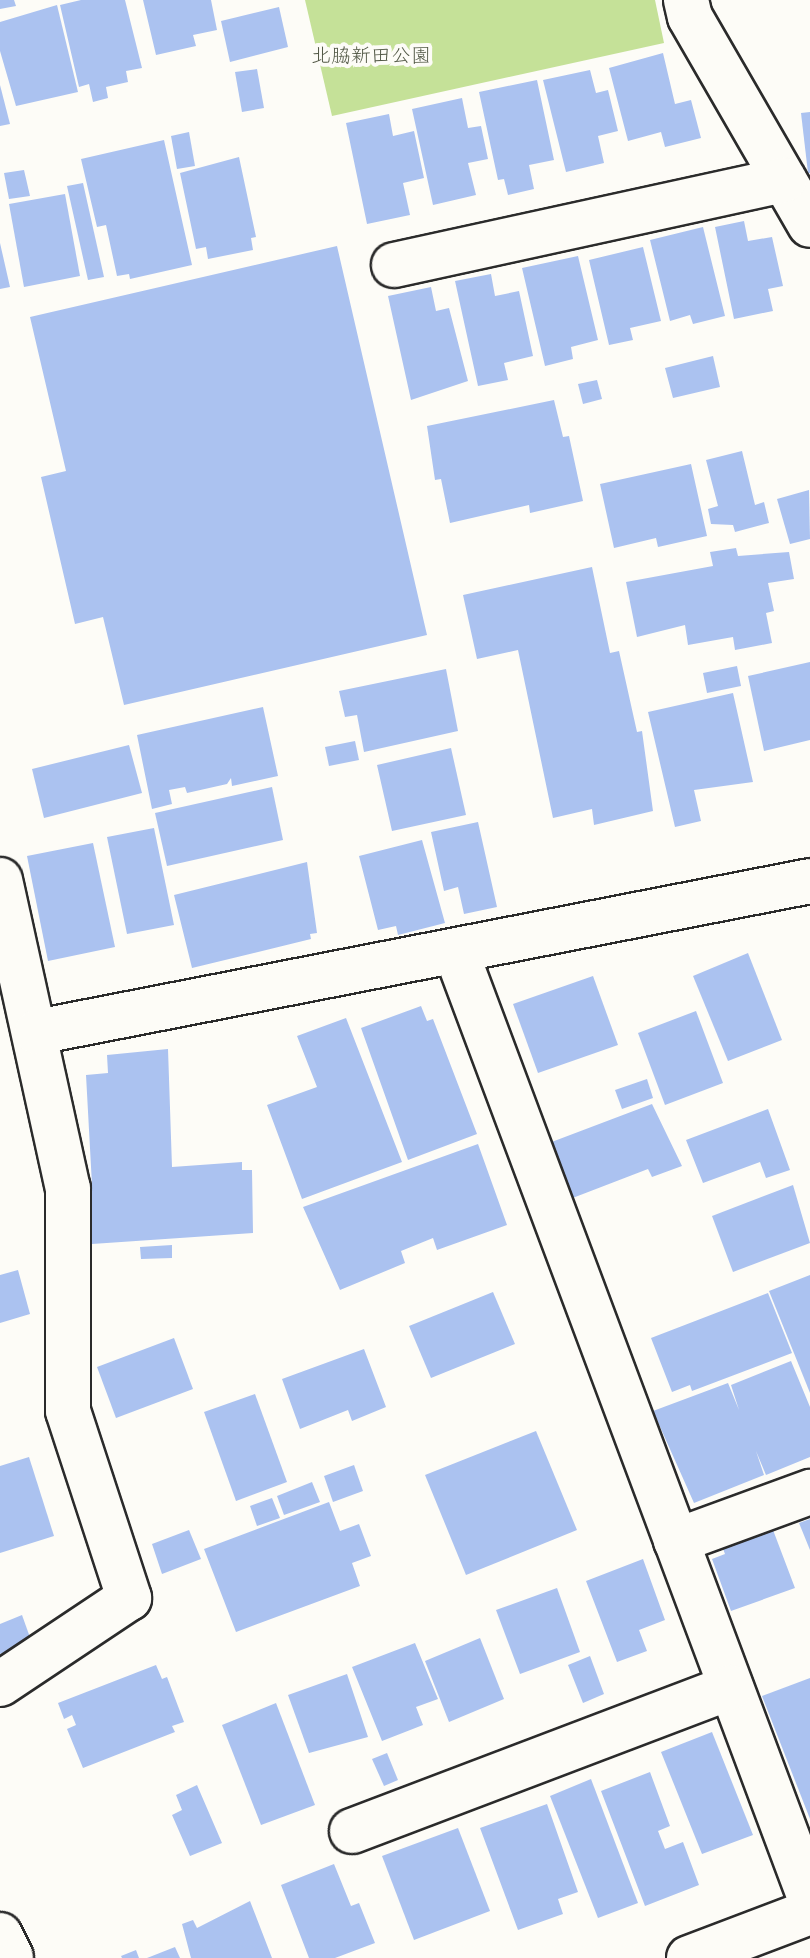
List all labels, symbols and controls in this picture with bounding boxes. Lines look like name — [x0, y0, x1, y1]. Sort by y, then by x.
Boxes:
park label: 北脇新田公園 — [311, 42, 431, 66]

